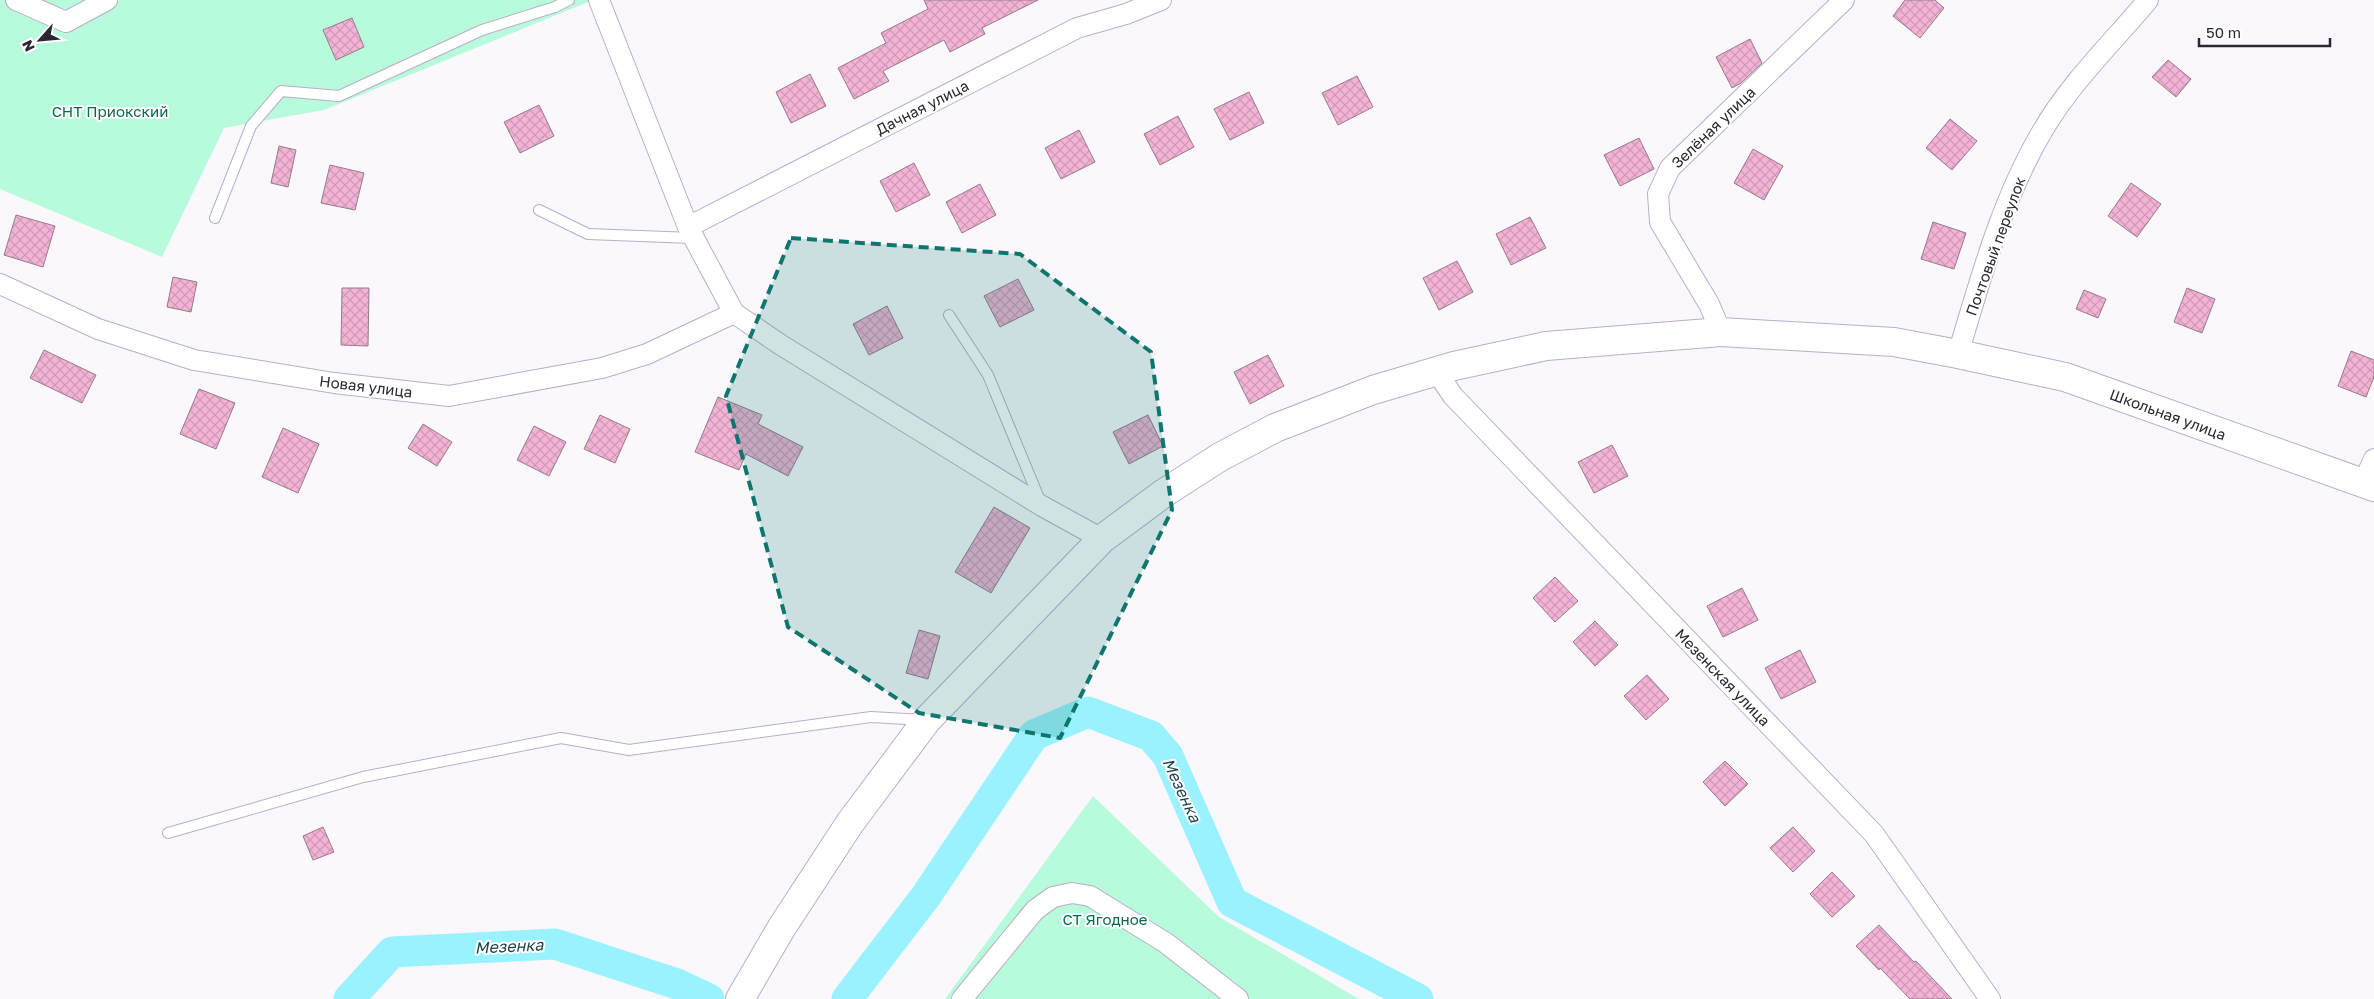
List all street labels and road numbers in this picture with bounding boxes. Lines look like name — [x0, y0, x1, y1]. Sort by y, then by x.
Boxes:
street label: Дачная улица — [873, 76, 971, 138]
street label: Зелёная улица — [1667, 82, 1759, 172]
street label: Почтовый переулок — [1961, 174, 2029, 318]
street label: Новая улица — [318, 371, 414, 401]
street label: Школьная улица — [2107, 385, 2229, 443]
street label: Мезенская улица — [1672, 624, 1774, 730]

